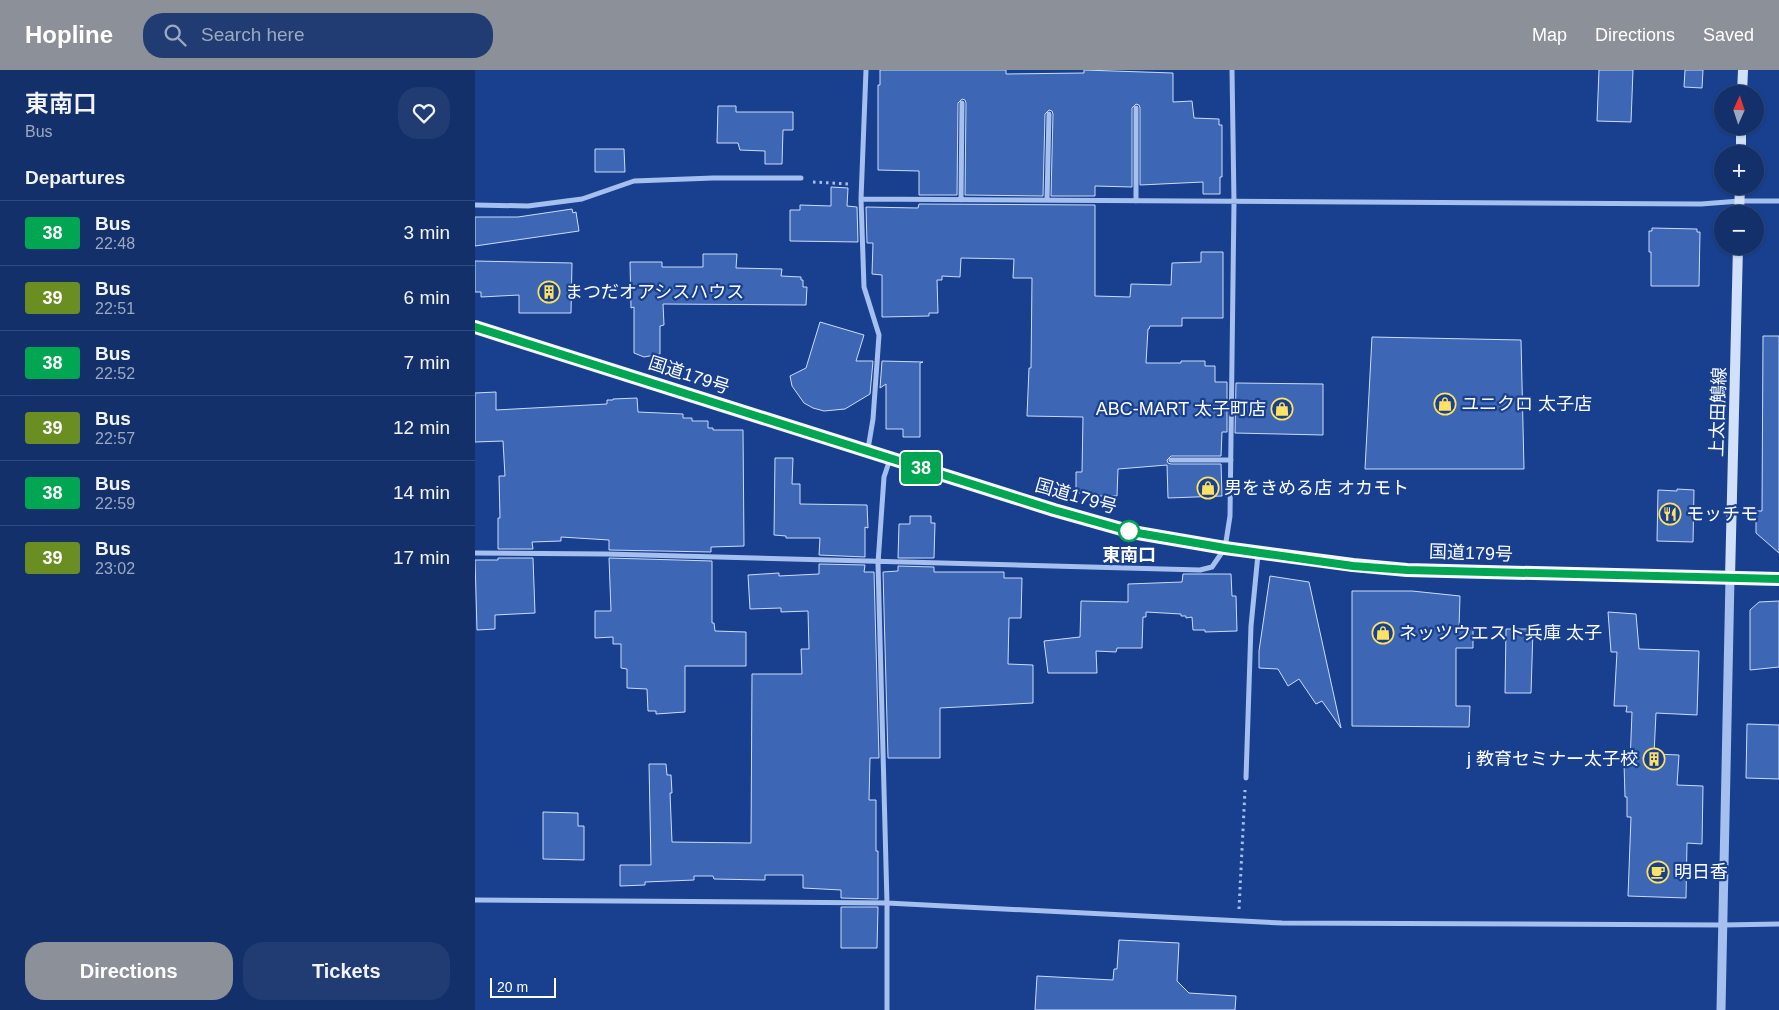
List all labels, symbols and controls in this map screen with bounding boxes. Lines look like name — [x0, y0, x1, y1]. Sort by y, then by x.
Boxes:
search box — [143, 13, 493, 58]
text: Hopline — [25, 21, 113, 48]
icon: search — [161, 21, 189, 49]
text: Search here — [201, 24, 305, 45]
text: Map — [1532, 25, 1567, 45]
text: Directions — [1595, 25, 1675, 45]
text: Saved — [1703, 25, 1754, 45]
north arrow — [1714, 85, 1764, 135]
map controls — [1714, 85, 1764, 255]
button: heart — [398, 87, 450, 139]
text: 東南口 — [25, 90, 97, 117]
text: Bus — [25, 123, 53, 140]
button: + — [1714, 145, 1764, 195]
text: Departures — [25, 167, 125, 188]
button: − — [1714, 205, 1764, 255]
text: Bus — [95, 213, 131, 234]
text: 3 min — [404, 222, 450, 243]
text: 38 — [42, 223, 63, 243]
text: 22:48 — [95, 235, 135, 252]
text: Bus — [95, 278, 131, 299]
building icon: まつだオアシスハウス — [537, 280, 561, 304]
place label: まつだオアシスハウス — [565, 282, 744, 302]
text: 6 min — [404, 287, 450, 308]
text: 39 — [42, 288, 63, 308]
text: 22:51 — [95, 300, 135, 317]
text: Bus — [95, 343, 131, 364]
text: 7 min — [404, 352, 450, 373]
text: 38 — [42, 353, 63, 373]
street label: 国道179号 — [646, 353, 732, 397]
text: 22:52 — [95, 365, 135, 382]
street label: 上太田鵤線 — [1706, 367, 1730, 457]
shop icon: ユニクロ 太子店 — [1433, 392, 1457, 416]
place label: ユニクロ 太子店 — [1461, 394, 1592, 414]
shop icon: ABC-MART 太子町店 — [1270, 397, 1294, 421]
place label: ABC-MART 太子町店 — [1096, 399, 1266, 419]
text: Bus — [95, 408, 131, 429]
text: 12 min — [393, 417, 450, 438]
text: 39 — [42, 418, 63, 438]
text: 22:57 — [95, 430, 135, 447]
line badge: 38 — [899, 452, 943, 484]
text: 38 — [911, 458, 931, 478]
text: Bus — [95, 473, 131, 494]
street label: 国道179号 — [1033, 475, 1119, 517]
shop icon: 男をきめる店 オカモト — [1196, 476, 1220, 500]
place label: 男をきめる店 オカモト — [1224, 478, 1409, 498]
text: 14 min — [393, 482, 450, 503]
text: 38 — [42, 483, 63, 503]
text: 22:59 — [95, 495, 135, 512]
restaurant icon: モッチモ — [1658, 502, 1682, 526]
place label: モッチモ — [1686, 504, 1758, 524]
marker: 東南口 — [1118, 520, 1140, 542]
text: Bus — [95, 538, 131, 559]
street label: 国道179号 — [1429, 542, 1513, 564]
place label: 東南口 — [1102, 545, 1156, 565]
text: 17 min — [393, 547, 450, 568]
text: 39 — [42, 548, 63, 568]
text: 23:02 — [95, 560, 135, 577]
shop icon: ネッツウエスト兵庫 太子 — [1371, 621, 1395, 645]
place label: ネッツウエスト兵庫 太子 — [1399, 623, 1602, 643]
building icon: j 教育セミナー太子校 — [1642, 747, 1666, 771]
place label: j 教育セミナー太子校 — [1466, 749, 1638, 769]
cafe icon: 明日香 — [1646, 860, 1670, 884]
place label: 明日香 — [1674, 862, 1728, 882]
button: Directions — [25, 942, 233, 1000]
button: Tickets — [243, 942, 450, 1000]
scale bar — [490, 975, 556, 998]
text: 20 m — [497, 979, 528, 995]

